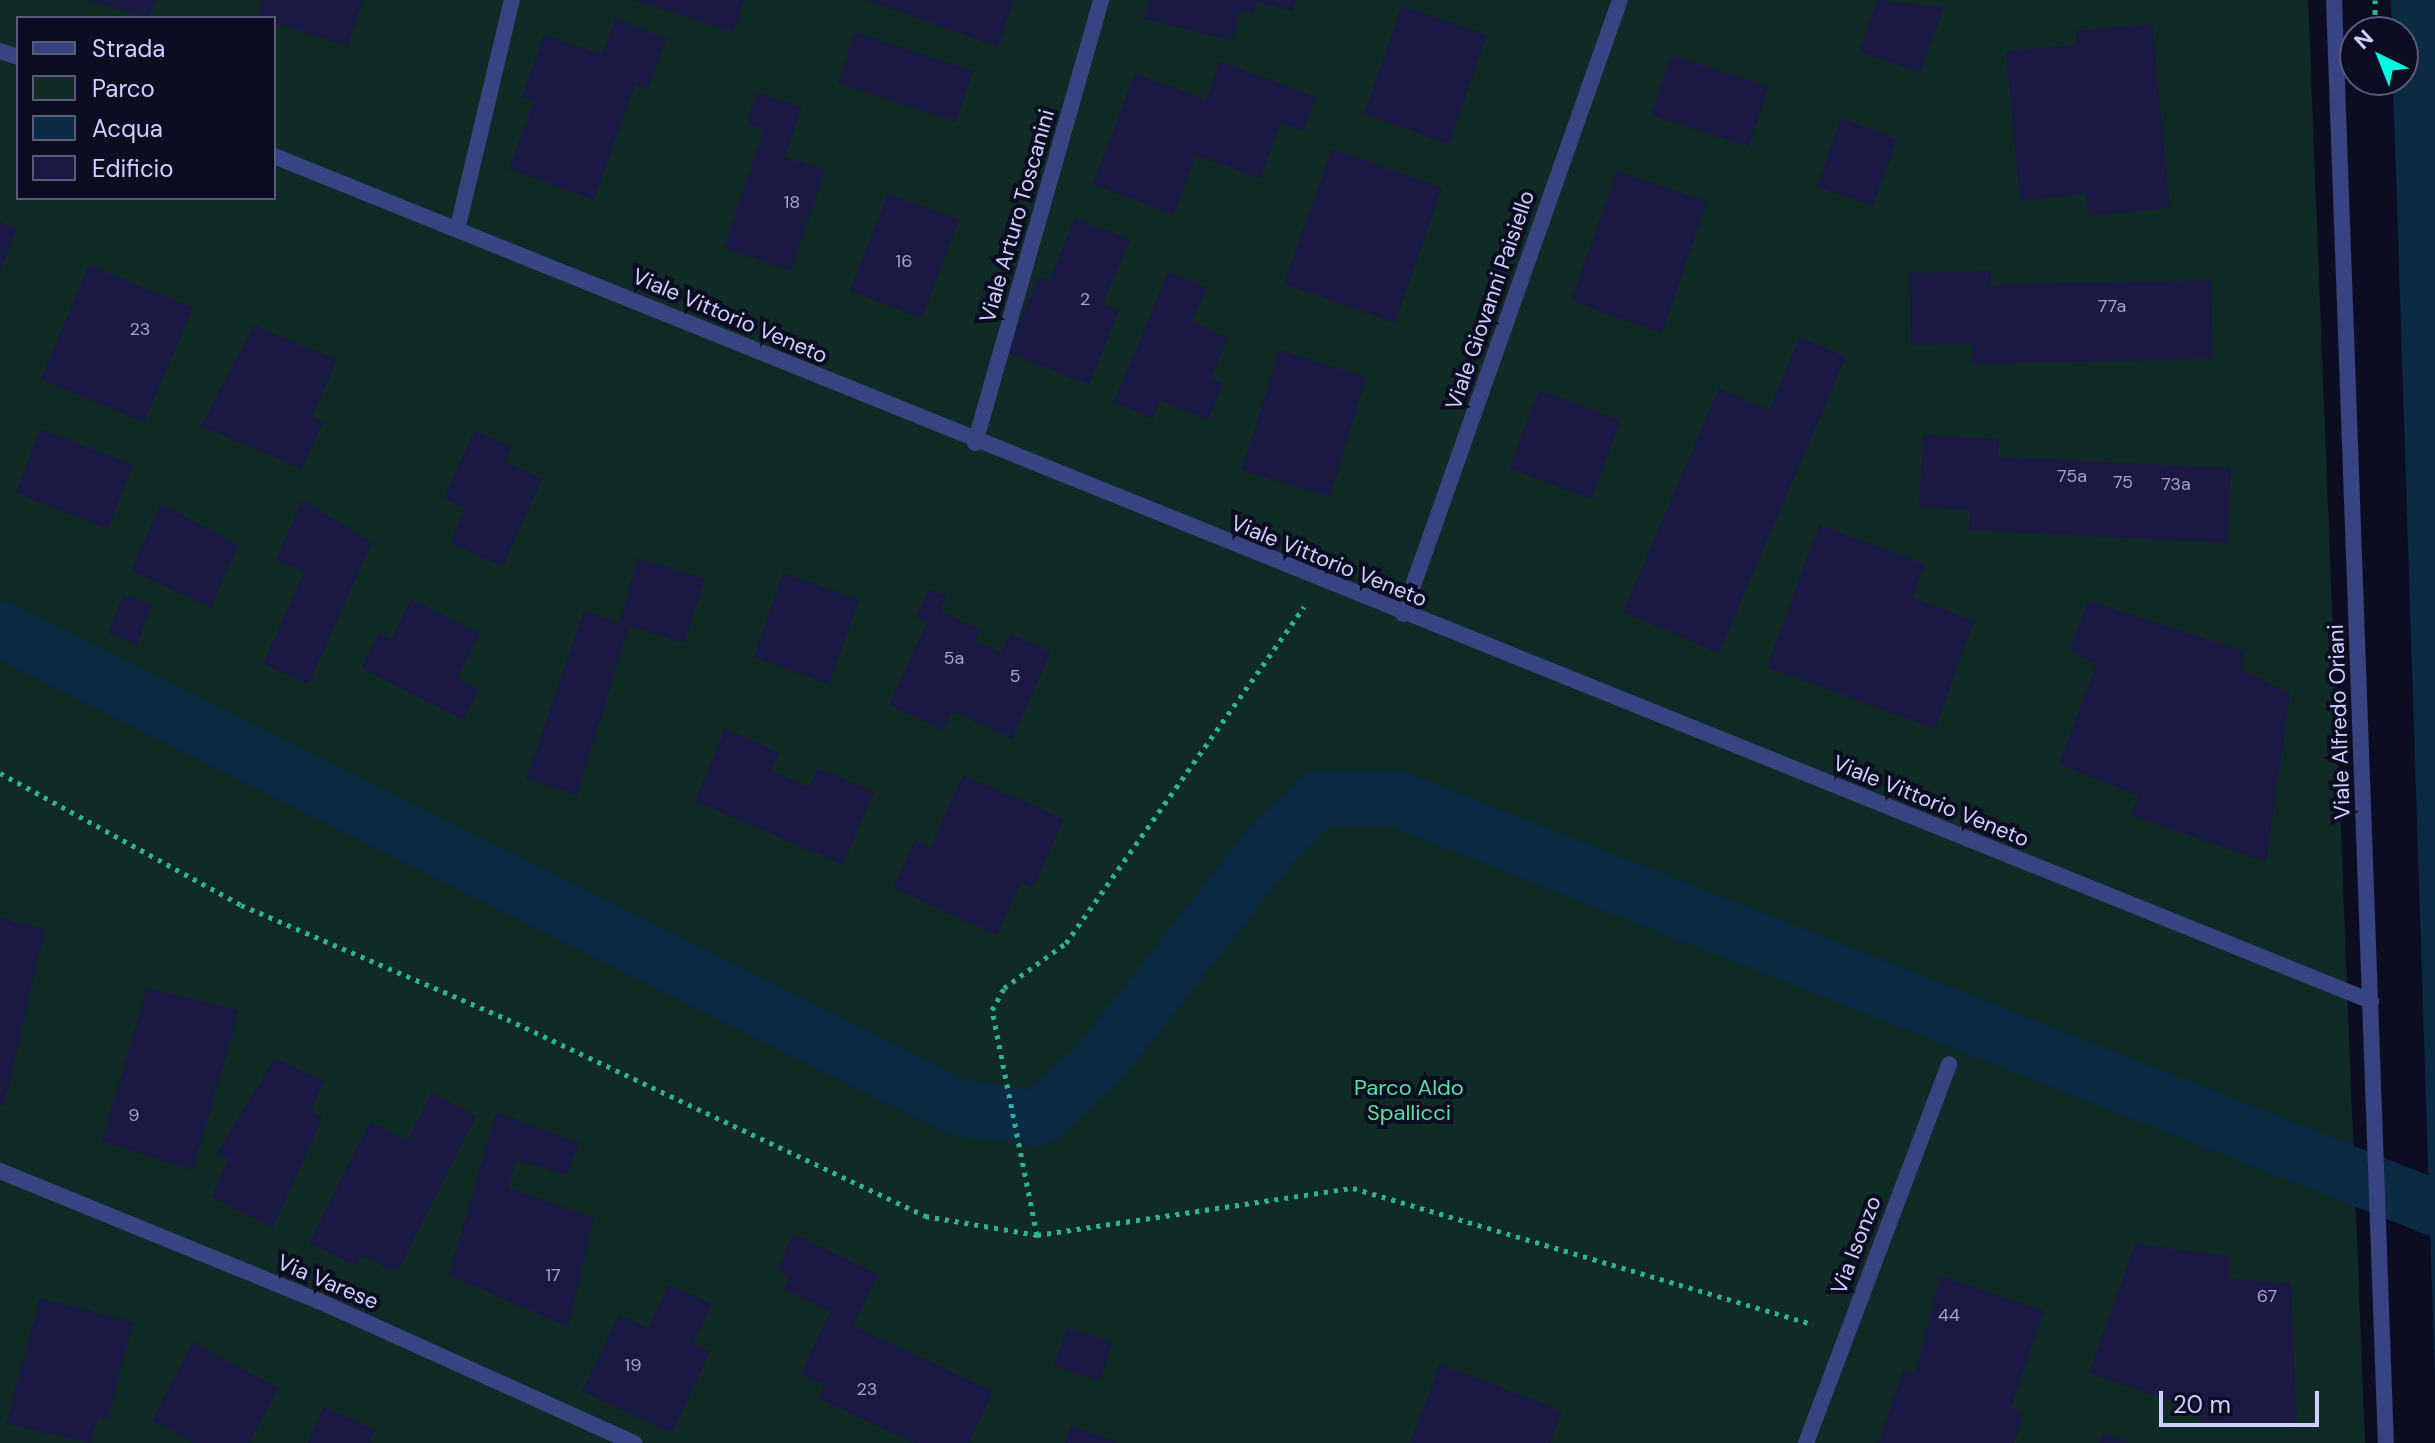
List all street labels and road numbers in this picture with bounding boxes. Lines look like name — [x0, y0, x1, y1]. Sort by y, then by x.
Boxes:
street label: Viale Arturo Toscanini — [974, 106, 1060, 326]
street label: Viale Giovanni Paisiello — [1440, 187, 1540, 413]
street label: Viale Vittorio Veneto — [628, 263, 832, 369]
street label: Viale Vittorio Veneto — [1227, 510, 1431, 612]
street label: Viale Alfredo Oriani — [2322, 624, 2356, 820]
street label: Viale Vittorio Veneto — [1829, 750, 2033, 852]
street label: Via Isonzo — [1825, 1192, 1887, 1298]
street label: Via Varese — [274, 1249, 382, 1315]

